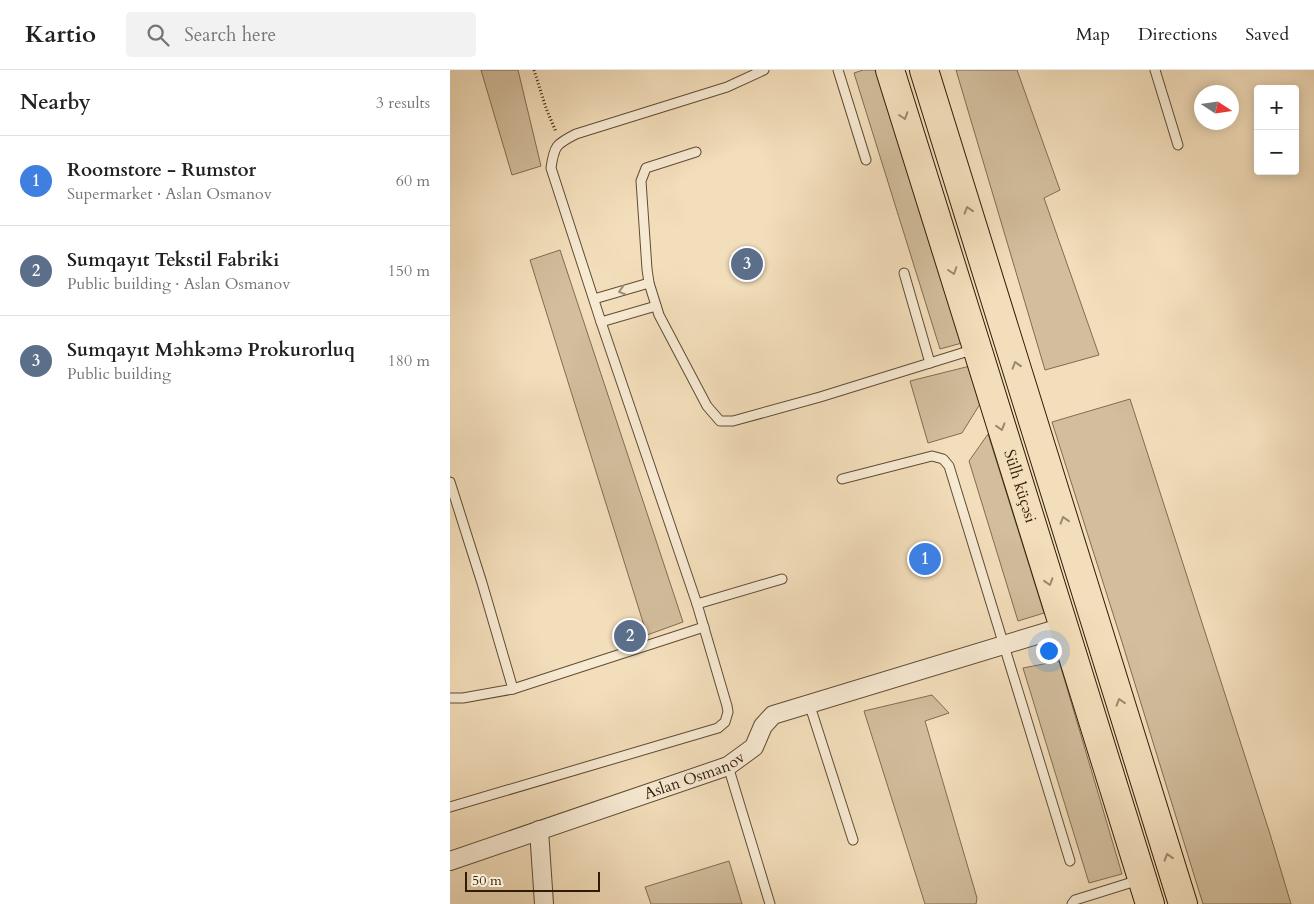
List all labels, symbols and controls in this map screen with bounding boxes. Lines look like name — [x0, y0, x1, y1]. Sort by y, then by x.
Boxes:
search box — [126, 12, 476, 57]
text: Kartio — [25, 18, 96, 51]
icon: search — [144, 21, 172, 49]
text: Search here — [184, 22, 276, 48]
text: Map — [1076, 22, 1110, 47]
text: Directions — [1138, 22, 1217, 47]
text: Saved — [1245, 22, 1289, 47]
north arrow — [1194, 85, 1239, 130]
map controls — [1254, 85, 1299, 175]
button: + — [1254, 85, 1299, 130]
text: Nearby — [20, 88, 91, 117]
text: 3 results — [376, 92, 430, 114]
one-way arrow — [899, 112, 909, 120]
button: − — [1254, 130, 1299, 175]
text: Roomstore - Rumstor — [67, 157, 256, 183]
text: 1 — [32, 170, 40, 192]
text: 60 m — [396, 170, 430, 192]
text: Supermarket · Aslan Osmanov — [67, 183, 272, 205]
one-way arrow — [963, 206, 973, 214]
pin: 3 — [731, 245, 763, 283]
text: Sumqayıt Tekstil Fabriki — [67, 247, 279, 273]
text: 2 — [32, 260, 40, 282]
text: 150 m — [388, 260, 430, 282]
one-way arrow — [947, 267, 957, 275]
text: Public building · Aslan Osmanov — [67, 273, 290, 295]
one-way arrow — [618, 286, 626, 296]
text: Sumqayıt Məhkəmə Prokurorluq — [67, 337, 355, 363]
text: 3 — [32, 350, 40, 372]
text: 180 m — [388, 350, 430, 372]
one-way arrow — [1012, 361, 1022, 370]
text: Public building — [67, 363, 171, 385]
one-way arrow — [996, 422, 1006, 430]
street label: Sülh küçəsi — [998, 447, 1042, 526]
one-way arrow — [1059, 517, 1069, 525]
pin: 1 — [909, 540, 941, 578]
one-way arrow — [1044, 577, 1054, 586]
pin: 2 — [614, 617, 646, 655]
your location — [1036, 638, 1062, 664]
one-way arrow — [1116, 699, 1126, 707]
street label: Aslan Osmanov — [641, 746, 750, 805]
one-way arrow — [1164, 854, 1174, 862]
scale bar — [465, 869, 600, 892]
text: 50 m — [472, 871, 502, 890]

